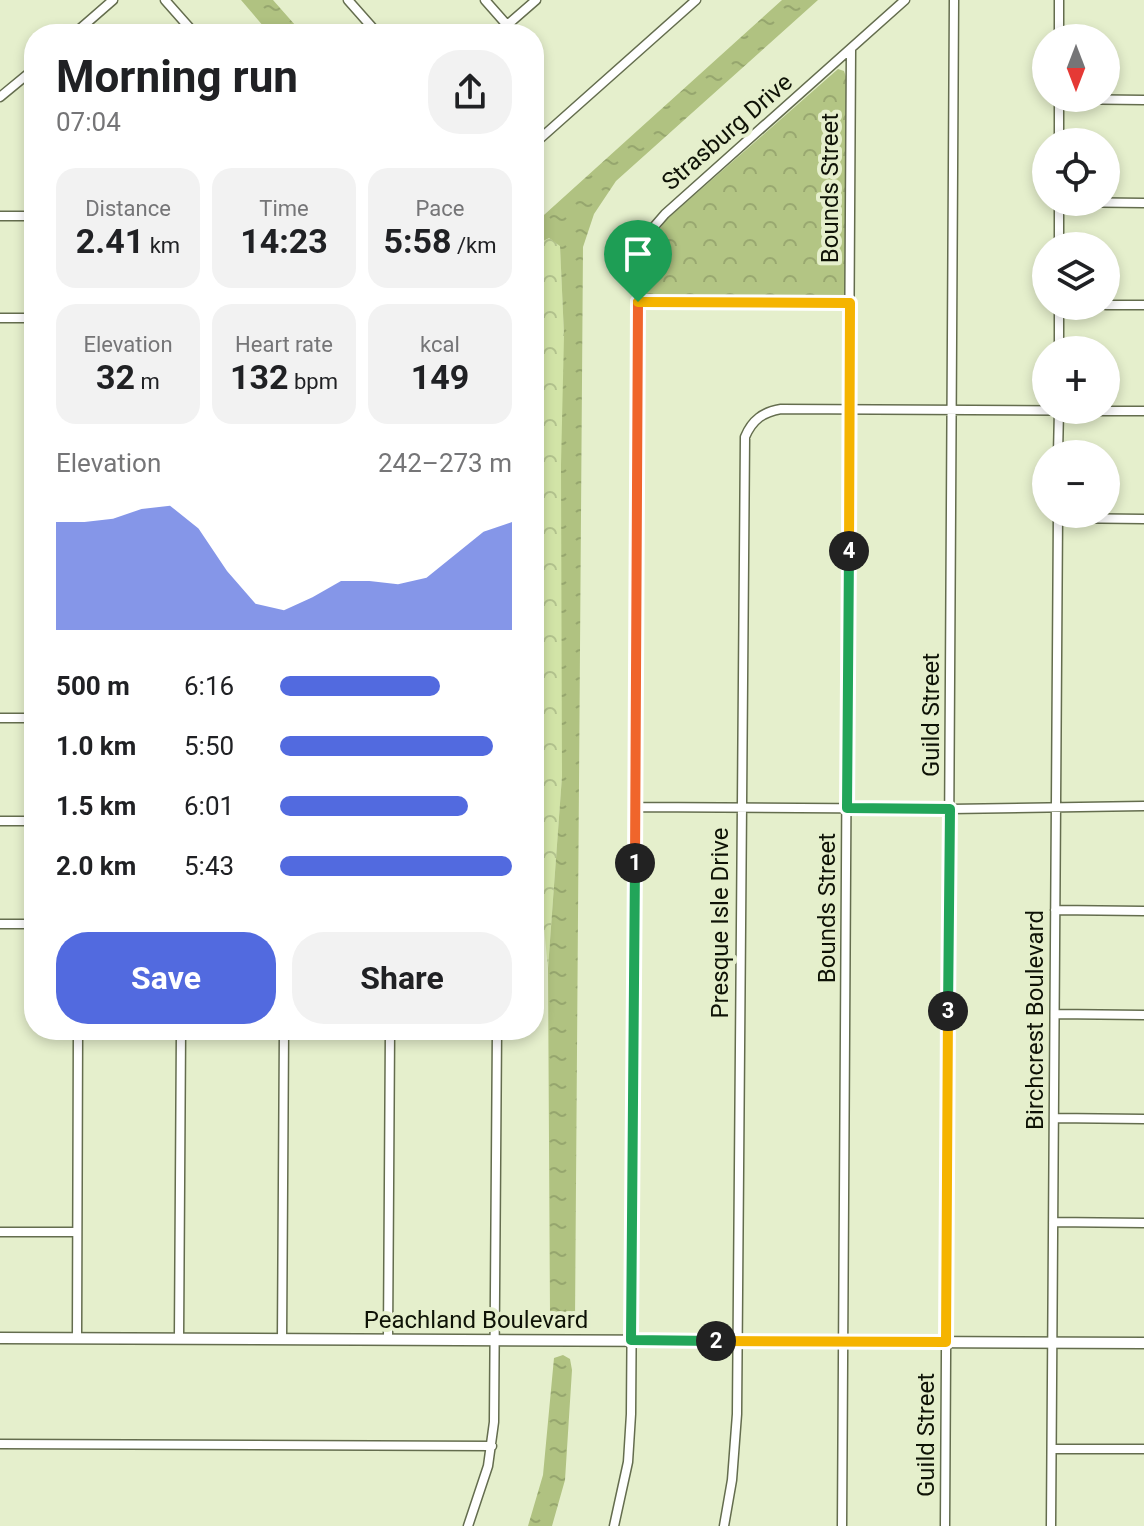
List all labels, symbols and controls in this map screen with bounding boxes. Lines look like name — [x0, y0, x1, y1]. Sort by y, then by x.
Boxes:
north arrow — [1032, 24, 1120, 112]
map controls — [1032, 24, 1120, 528]
button: share — [428, 50, 512, 134]
text: Morning run — [56, 51, 298, 103]
street label: Strasburg Drive — [656, 68, 798, 196]
text: 07:04 — [56, 107, 121, 137]
street label: Bounds Street — [816, 113, 844, 263]
button: locate — [1032, 128, 1120, 216]
text: Distance — [85, 196, 171, 221]
text: Time — [259, 196, 309, 221]
text: Pace — [416, 196, 464, 221]
pin — [604, 220, 672, 302]
text: 2.41 — [76, 221, 144, 261]
text: 14:23 — [240, 221, 328, 261]
text: 5:58 — [383, 221, 452, 261]
icon: arrive — [616, 232, 660, 276]
button: layers — [1032, 232, 1120, 320]
text: km — [144, 233, 180, 258]
text: /km — [452, 233, 497, 258]
text: Elevation — [83, 332, 173, 357]
text: Heart rate — [235, 332, 333, 357]
text: kcal — [420, 332, 460, 357]
button: + — [1032, 336, 1120, 424]
text: 32 — [96, 357, 135, 397]
text: 132 — [230, 357, 289, 397]
text: 149 — [411, 357, 469, 397]
text: m — [135, 369, 160, 394]
text: bpm — [289, 369, 338, 394]
button: − — [1032, 440, 1120, 528]
text: Elevation — [56, 448, 161, 478]
text: 242–273 m — [378, 448, 512, 478]
pin: 4 — [829, 531, 869, 571]
text: 4 — [843, 538, 855, 563]
street label: Guild Street — [917, 653, 945, 777]
text: 500 m — [56, 671, 130, 701]
text: 6:16 — [184, 671, 234, 701]
text: 1.0 km — [56, 731, 136, 761]
text: 5:50 — [184, 731, 234, 761]
text: 1.5 km — [56, 791, 136, 821]
text: 6:01 — [184, 791, 234, 821]
street label: Presque Isle Drive — [706, 827, 734, 1019]
street label: Bounds Street — [813, 833, 841, 983]
pin: 1 — [615, 843, 655, 883]
text: 1 — [629, 850, 641, 875]
text: 2.0 km — [56, 851, 136, 881]
text: 5:43 — [184, 851, 234, 881]
street label: Birchcrest Boulevard — [1021, 910, 1049, 1130]
button: Save — [56, 932, 276, 1024]
button: Share — [292, 932, 512, 1024]
pin: 3 — [928, 991, 968, 1031]
text: 3 — [942, 998, 954, 1023]
street label: Peachland Boulevard — [364, 1306, 588, 1334]
pin: 2 — [696, 1321, 736, 1361]
text: 2 — [710, 1328, 722, 1353]
street label: Guild Street — [912, 1373, 940, 1497]

